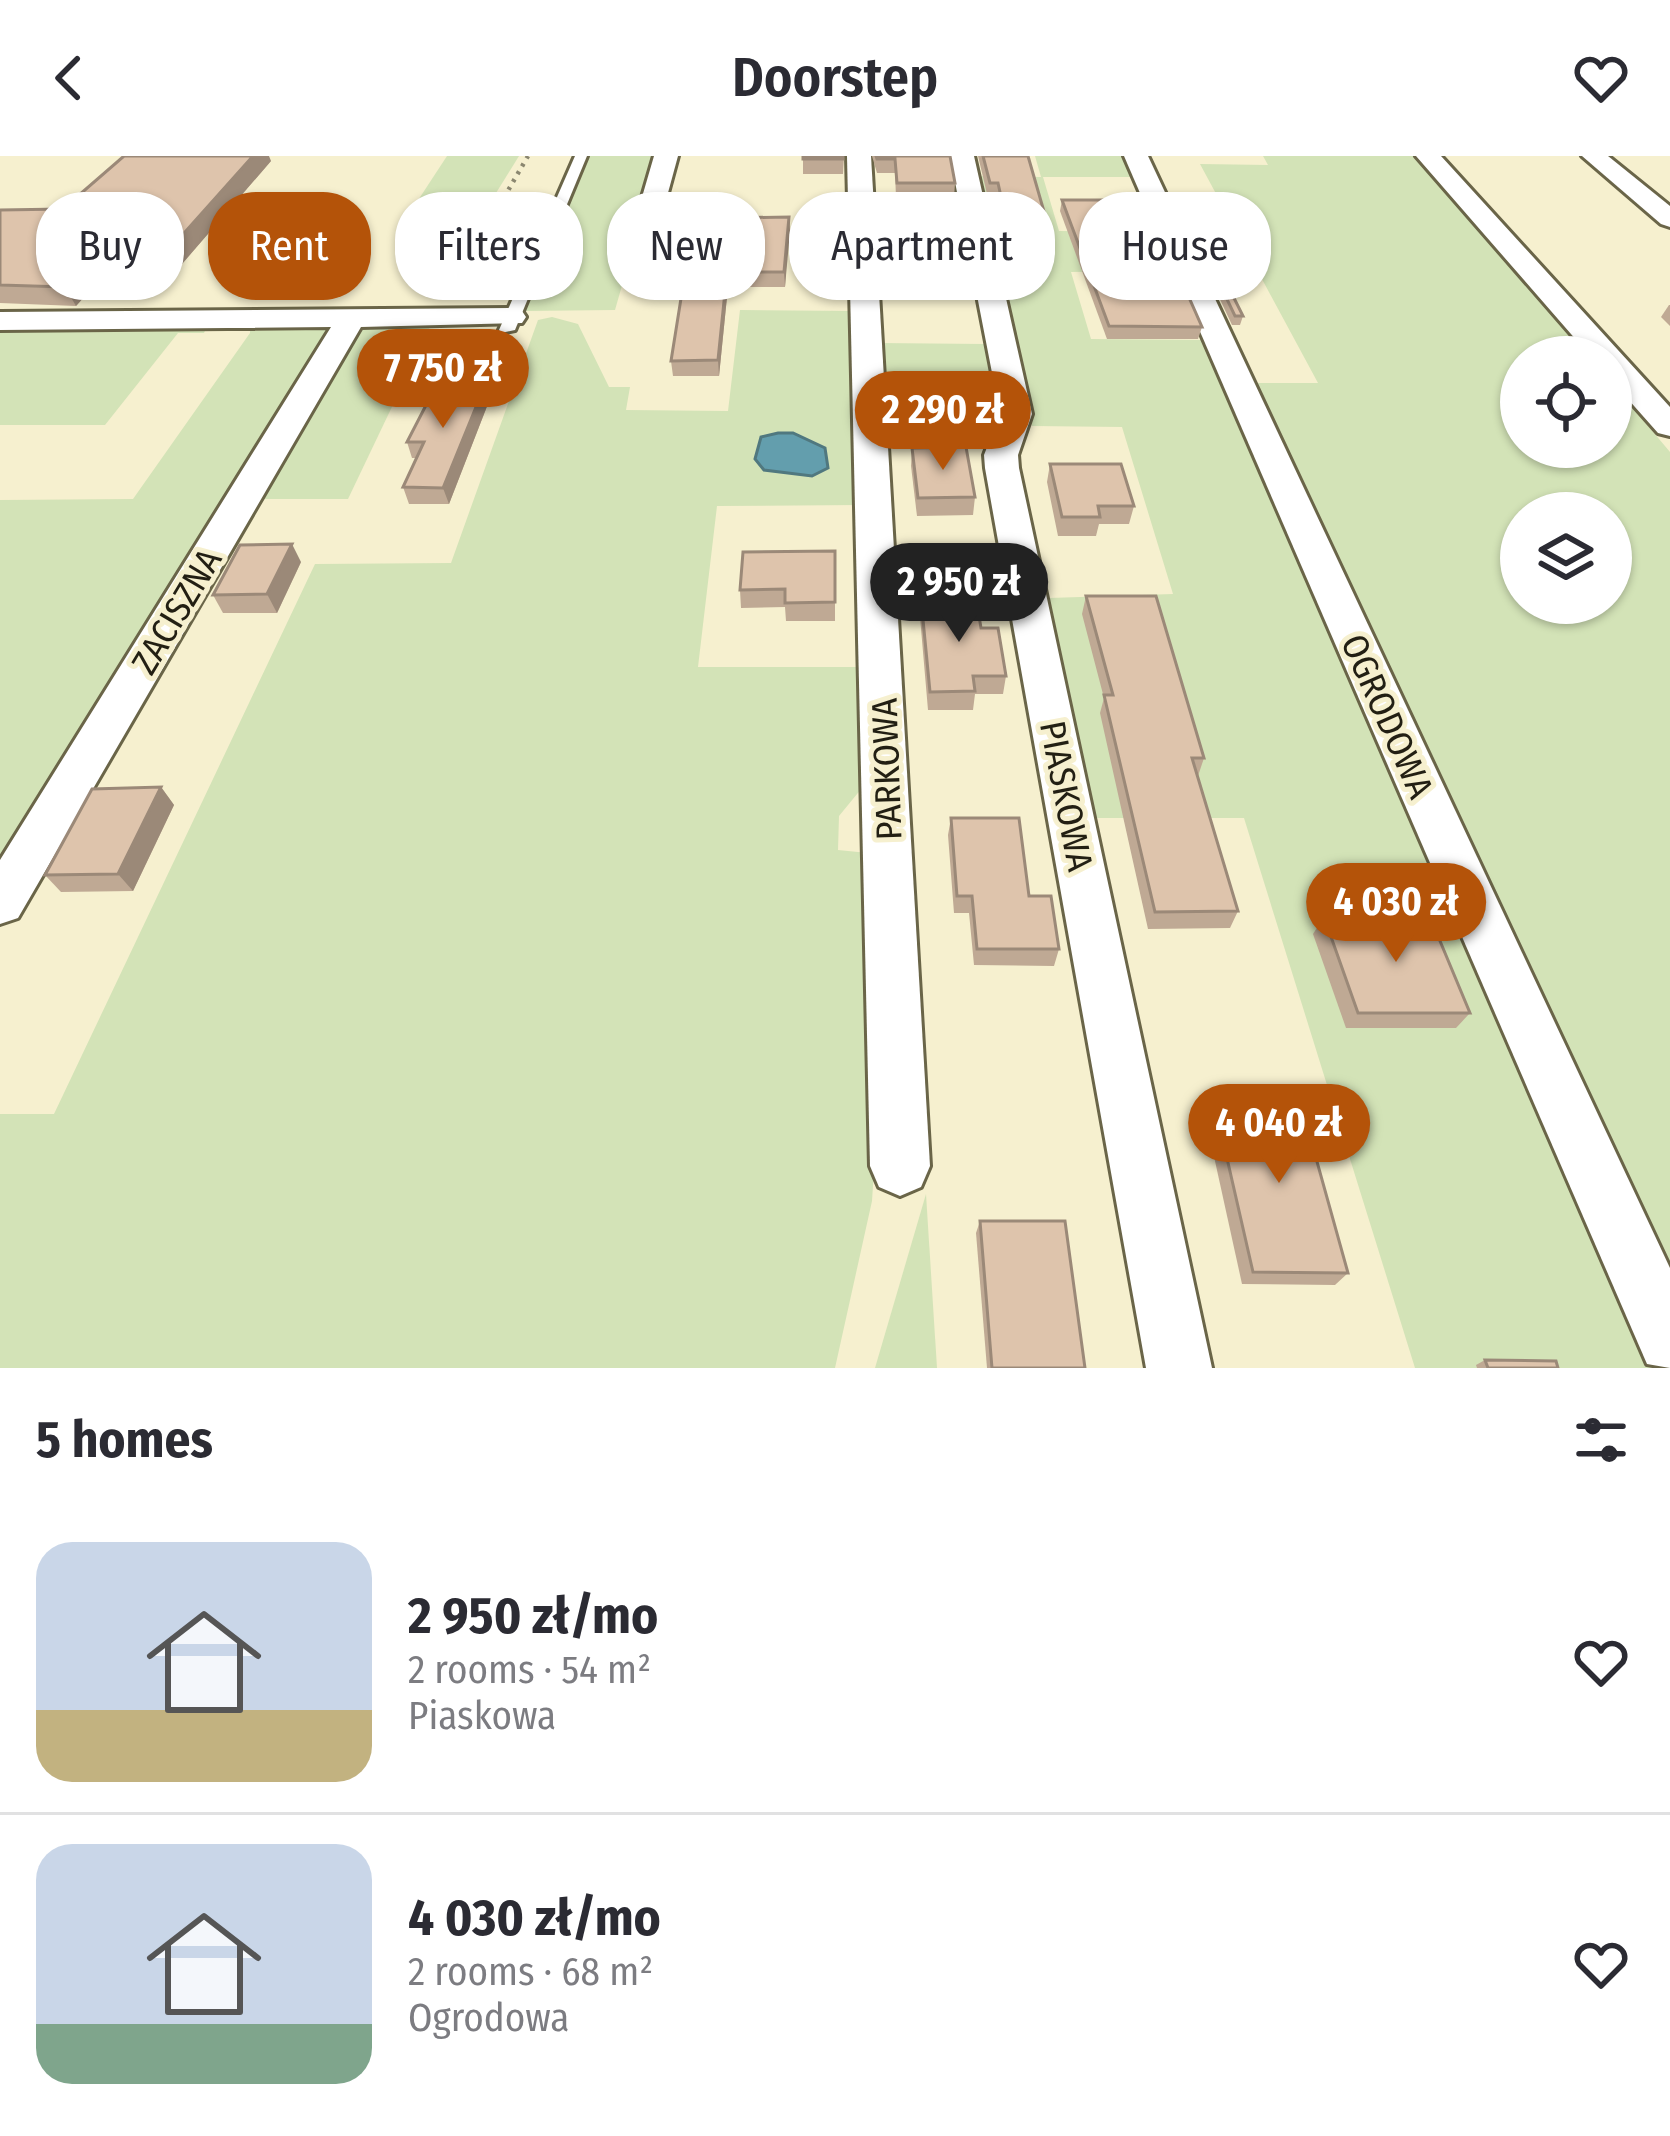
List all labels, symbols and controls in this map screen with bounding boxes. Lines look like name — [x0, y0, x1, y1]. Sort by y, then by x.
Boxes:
icon: back — [36, 45, 102, 111]
icon: heart — [1568, 45, 1634, 111]
text: Doorstep — [732, 46, 938, 110]
chip: Buy — [36, 192, 184, 300]
chip: Rent — [208, 192, 371, 300]
chip: Filters — [395, 192, 583, 300]
chip: New — [607, 192, 765, 300]
chip: Apartment — [789, 192, 1055, 300]
chip: House — [1079, 192, 1271, 300]
pin: 7 750 zł — [319, 329, 567, 431]
map controls — [1500, 336, 1632, 624]
button: locate — [1500, 336, 1632, 468]
text: 7 750 zł — [384, 345, 502, 391]
pin: 2 290 zł — [819, 371, 1067, 473]
text: 2 290 zł — [882, 387, 1004, 433]
button: layers — [1500, 492, 1632, 624]
street label: ZACISZNA — [122, 541, 231, 682]
pin: 2 950 zł — [835, 543, 1083, 645]
text: 2 950 zł — [897, 559, 1021, 605]
street label: OGRODOWA — [1331, 628, 1443, 805]
street label: PARKOWA — [863, 697, 911, 841]
street label: PIASKOWA — [1030, 717, 1102, 875]
pin: 4 030 zł — [1272, 863, 1520, 965]
text: 4 030 zł — [1333, 879, 1459, 925]
pin: 4 040 zł — [1155, 1084, 1403, 1186]
text: 4 040 zł — [1215, 1100, 1343, 1146]
icon: filters — [1568, 1407, 1634, 1473]
text: 5 homes — [36, 1409, 213, 1471]
text: 2 950 zł/mo — [408, 1585, 658, 1647]
icon: home — [132, 1590, 276, 1734]
icon: heart — [1568, 1629, 1634, 1695]
text: 2 rooms · 54 m² — [408, 1647, 651, 1693]
text: Piaskowa — [408, 1693, 556, 1739]
text: 4 030 zł/mo — [408, 1887, 661, 1949]
icon: home — [132, 1892, 276, 2036]
icon: heart — [1568, 1931, 1634, 1997]
text: 2 rooms · 68 m² — [408, 1949, 653, 1995]
text: Ogrodowa — [408, 1995, 569, 2041]

